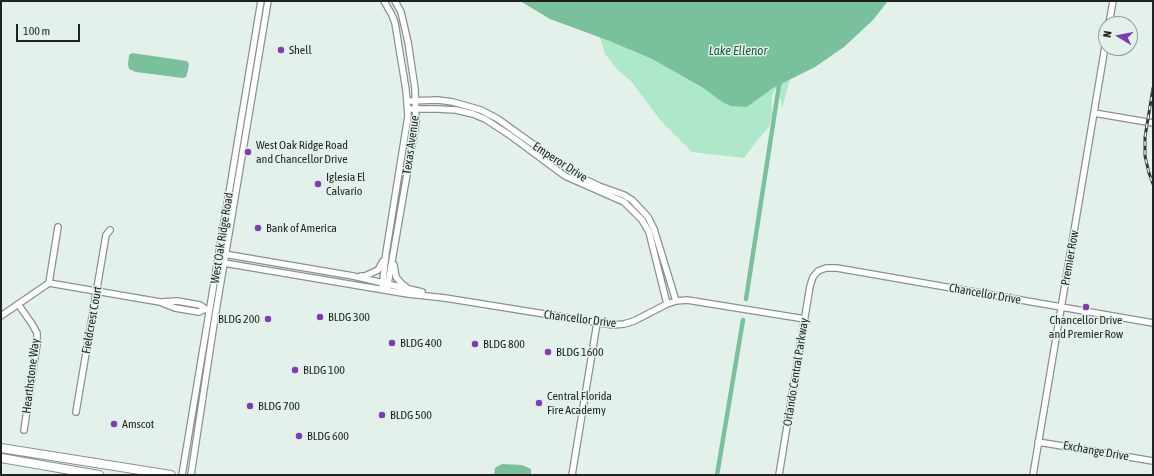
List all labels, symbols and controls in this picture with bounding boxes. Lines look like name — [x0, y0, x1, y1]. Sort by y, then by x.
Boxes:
scale bar — [18, 16, 82, 42]
north arrow — [1098, 16, 1138, 56]
text: 100 m — [23, 24, 50, 38]
text: N — [1101, 30, 1114, 38]
place label: Shell — [289, 43, 312, 57]
water label: Lake Ellenor — [709, 43, 767, 59]
marker: Shell — [276, 45, 286, 55]
street label: Texas Avenue — [400, 115, 422, 175]
place label: West Oak Ridge Road and Chancellor Drive — [256, 138, 348, 166]
street label: Emperor Drive — [530, 139, 590, 185]
marker: West Oak Ridge Road and Chancellor Drive — [243, 147, 253, 157]
place label: Iglesia El Calvario — [326, 170, 365, 198]
marker: Iglesia El Calvario — [313, 179, 323, 189]
street label: West Oak Ridge Road — [208, 191, 236, 285]
place label: Bank of America — [266, 221, 337, 235]
marker: Bank of America — [253, 223, 263, 233]
street label: Premier Row — [1058, 229, 1082, 287]
street label: Chancellor Drive — [948, 281, 1022, 307]
street label: Fieldcrest Court — [79, 285, 105, 355]
marker: Chancellor Drive and Premier Row — [1081, 302, 1091, 312]
street label: Chancellor Drive — [543, 307, 617, 331]
place label: BLDG 300 — [328, 310, 370, 324]
place label: BLDG 200 — [218, 312, 260, 326]
marker: BLDG 300 — [315, 312, 325, 322]
place label: Chancellor Drive and Premier Row — [1049, 313, 1123, 341]
marker: BLDG 200 — [263, 314, 273, 324]
street label: Orlando Central Parkway — [780, 317, 812, 427]
place label: BLDG 400 — [400, 336, 442, 350]
place label: BLDG 800 — [483, 337, 525, 351]
street label: Hearthstone Way — [19, 338, 43, 414]
marker: BLDG 400 — [387, 338, 397, 348]
marker: BLDG 800 — [470, 339, 480, 349]
place label: BLDG 1600 — [556, 345, 604, 359]
marker: BLDG 1600 — [543, 347, 553, 357]
place label: BLDG 100 — [303, 363, 345, 377]
marker: BLDG 100 — [290, 365, 300, 375]
place label: Central Florida Fire Academy — [547, 389, 612, 417]
marker: Central Florida Fire Academy — [534, 398, 544, 408]
place label: BLDG 700 — [258, 399, 300, 413]
marker: BLDG 700 — [245, 401, 255, 411]
place label: BLDG 500 — [390, 408, 432, 422]
marker: BLDG 500 — [377, 410, 387, 420]
place label: Amscot — [122, 417, 154, 431]
marker: Amscot — [109, 419, 119, 429]
place label: BLDG 600 — [307, 429, 349, 443]
marker: BLDG 600 — [294, 431, 304, 441]
street label: Exchange Drive — [1062, 438, 1130, 464]

